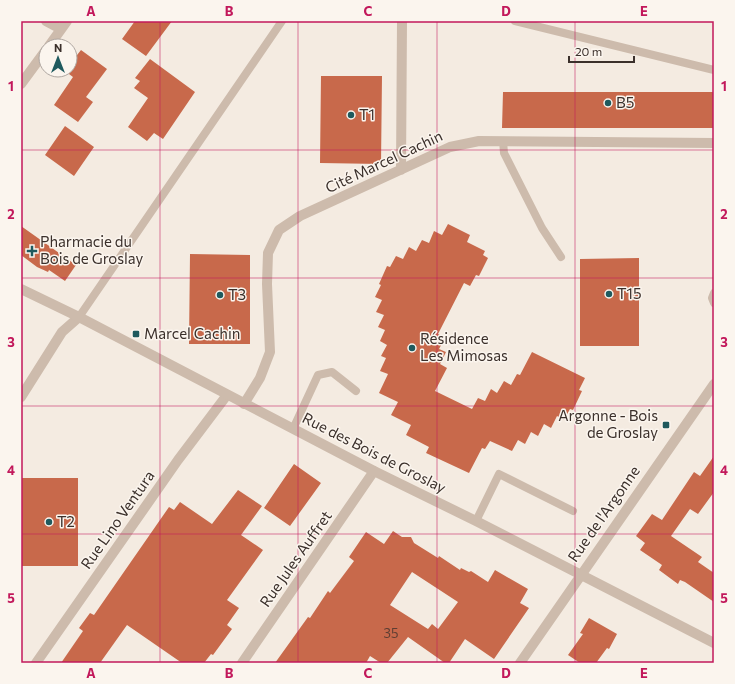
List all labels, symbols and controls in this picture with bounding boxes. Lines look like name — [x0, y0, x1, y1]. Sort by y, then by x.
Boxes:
text: A — [86, 3, 96, 19]
text: B — [225, 3, 234, 19]
text: C — [364, 3, 373, 19]
text: D — [501, 3, 511, 19]
text: E — [640, 3, 648, 19]
north arrow — [38, 38, 78, 78]
scale bar — [569, 38, 634, 64]
text: N — [54, 41, 62, 54]
text: 20 m — [575, 44, 602, 58]
text: 1 — [8, 78, 14, 94]
text: 1 — [721, 78, 727, 94]
place label: B5 — [616, 93, 634, 111]
marker: B5 — [603, 98, 613, 108]
place label: T1 — [359, 105, 375, 123]
marker: T1 — [346, 110, 356, 120]
street label: Cité Marcel Cachin — [322, 126, 445, 196]
text: 2 — [7, 206, 15, 222]
text: 2 — [720, 206, 728, 222]
place label: Pharmacie du Bois de Groslay — [40, 232, 143, 267]
marker: Pharmacie du Bois de Groslay — [27, 246, 37, 256]
place label: T15 — [617, 284, 642, 302]
place label: T3 — [228, 285, 246, 303]
marker: T15 — [604, 289, 614, 299]
marker: T3 — [215, 290, 225, 300]
place label: Marcel Cachin — [144, 324, 240, 342]
marker: Marcel Cachin — [131, 329, 141, 339]
place label: Résidence Les Mimosas — [420, 329, 508, 364]
text: 3 — [7, 334, 15, 350]
text: 3 — [720, 334, 728, 350]
marker: Résidence Les Mimosas — [407, 343, 417, 353]
place label: Argonne - Bois de Groslay — [558, 406, 658, 441]
street label: Rue des Bois de Groslay — [300, 408, 449, 496]
marker: Argonne - Bois de Groslay — [661, 420, 671, 430]
text: 4 — [7, 462, 15, 478]
street label: Rue de l'Argonne — [563, 462, 643, 565]
text: 4 — [720, 462, 728, 478]
street label: Rue Lino Ventura — [77, 467, 158, 572]
street label: Rue Jules Auffret — [255, 507, 335, 610]
place label: T2 — [57, 512, 75, 530]
marker: T2 — [44, 517, 54, 527]
text: 5 — [7, 590, 15, 606]
text: 5 — [720, 590, 728, 606]
house number: 35 — [384, 625, 398, 641]
text: A — [86, 665, 96, 681]
text: B — [225, 665, 234, 681]
text: C — [364, 665, 373, 681]
text: D — [501, 665, 511, 681]
text: E — [640, 665, 648, 681]

